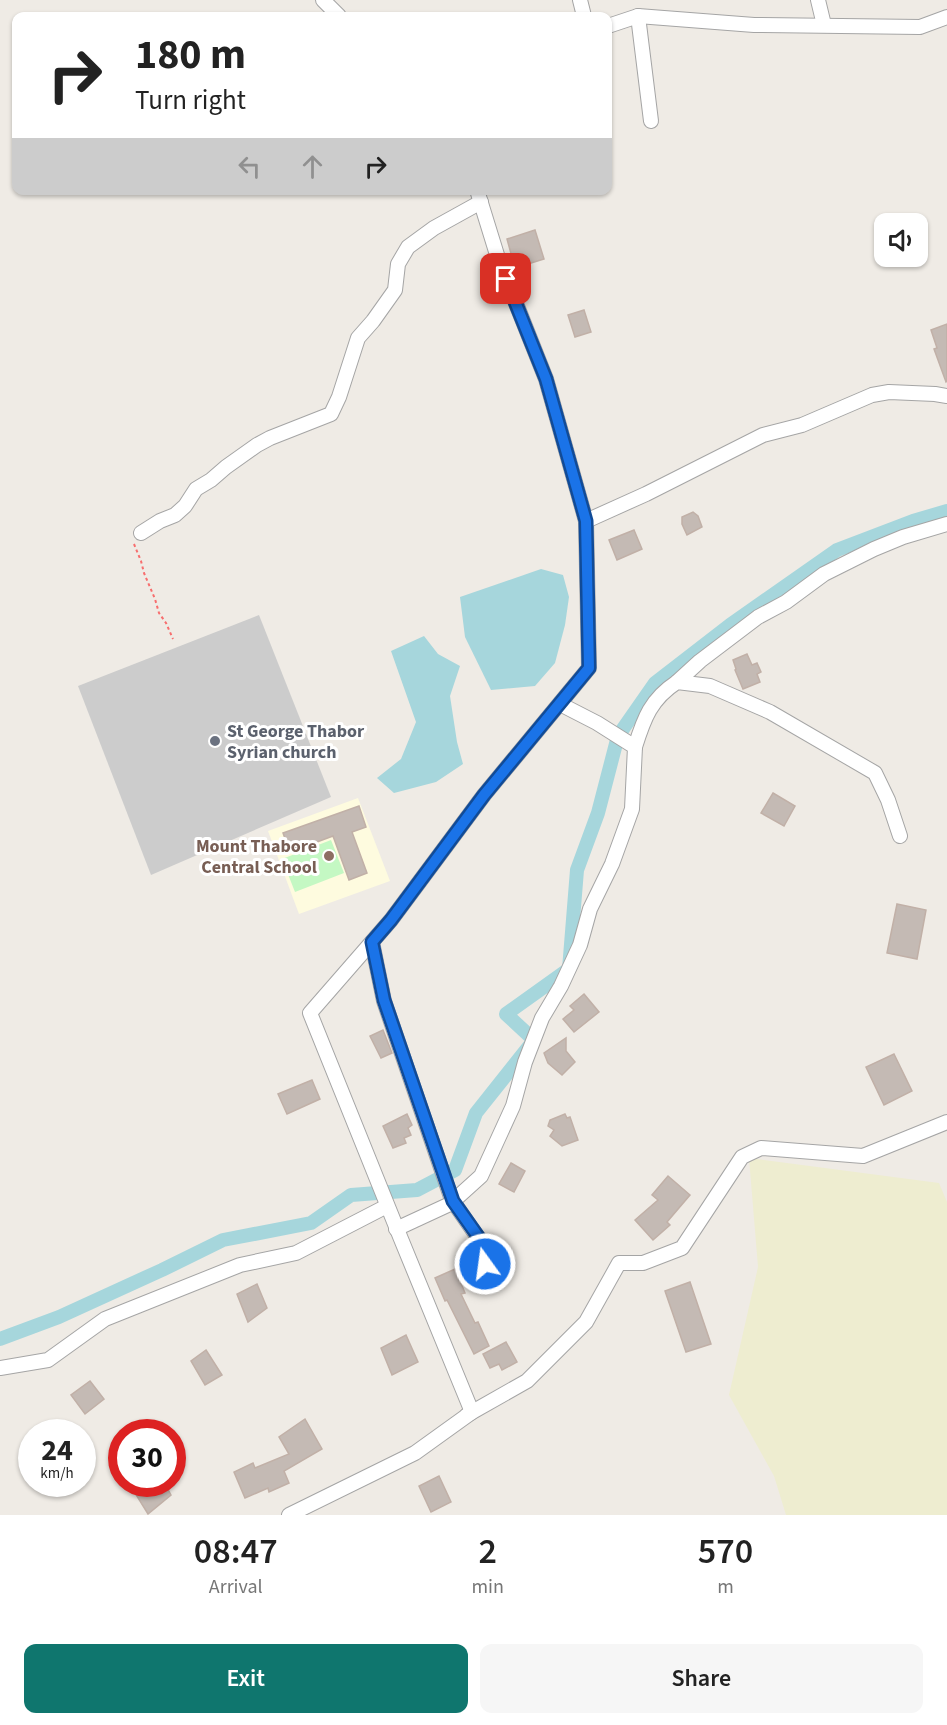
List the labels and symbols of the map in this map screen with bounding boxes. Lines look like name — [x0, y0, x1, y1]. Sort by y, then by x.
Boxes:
pin — [480, 253, 531, 304]
place label: St George Thabor Syrian church — [227, 719, 365, 765]
marker: St George Thabor Syrian church — [208, 734, 222, 748]
place label: Mount Thabore Central School — [196, 834, 317, 880]
marker: Mount Thabore Central School — [322, 849, 336, 863]
position arrow — [453, 1232, 517, 1296]
speed limit sign: 30 — [108, 1419, 186, 1497]

